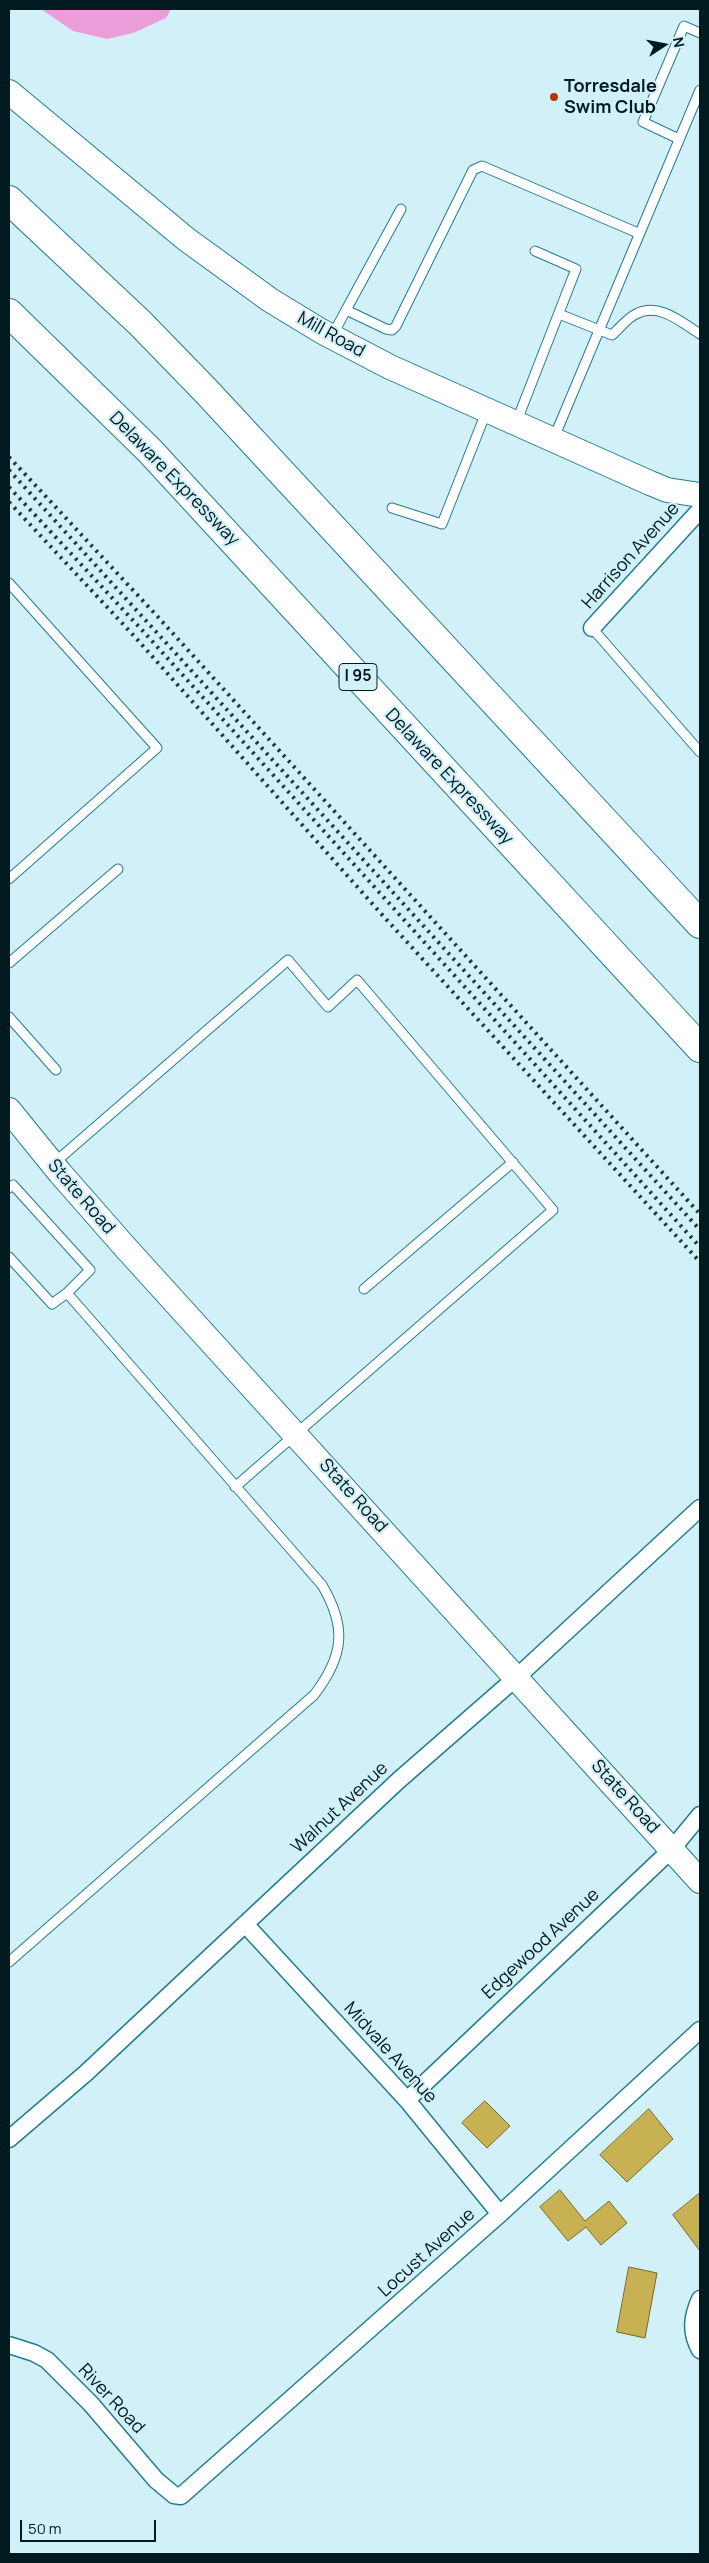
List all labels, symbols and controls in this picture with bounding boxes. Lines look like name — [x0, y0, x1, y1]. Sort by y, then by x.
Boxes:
north arrow — [639, 20, 689, 70]
text: N — [669, 35, 690, 49]
place label: Torresdale Swim Club — [564, 76, 657, 118]
marker: Torresdale Swim Club — [548, 91, 560, 103]
street label: Mill Road — [293, 308, 369, 362]
street label: Delaware Expressway — [104, 407, 244, 551]
street label: Harrison Avenue — [578, 498, 684, 614]
road number: I 95 — [339, 664, 377, 690]
street label: Delaware Expressway — [380, 704, 518, 850]
street label: State Road — [43, 1155, 119, 1239]
street label: State Road — [314, 1455, 392, 1537]
street label: State Road — [586, 1756, 664, 1838]
street label: Walnut Avenue — [287, 1758, 393, 1858]
street label: Edgewood Avenue — [478, 1884, 604, 2004]
street label: Midvale Avenue — [339, 1998, 441, 2108]
street label: Locust Avenue — [374, 2204, 480, 2302]
street label: River Road — [73, 2360, 149, 2438]
scale bar — [22, 2510, 159, 2542]
text: 50 m — [28, 2518, 62, 2539]

